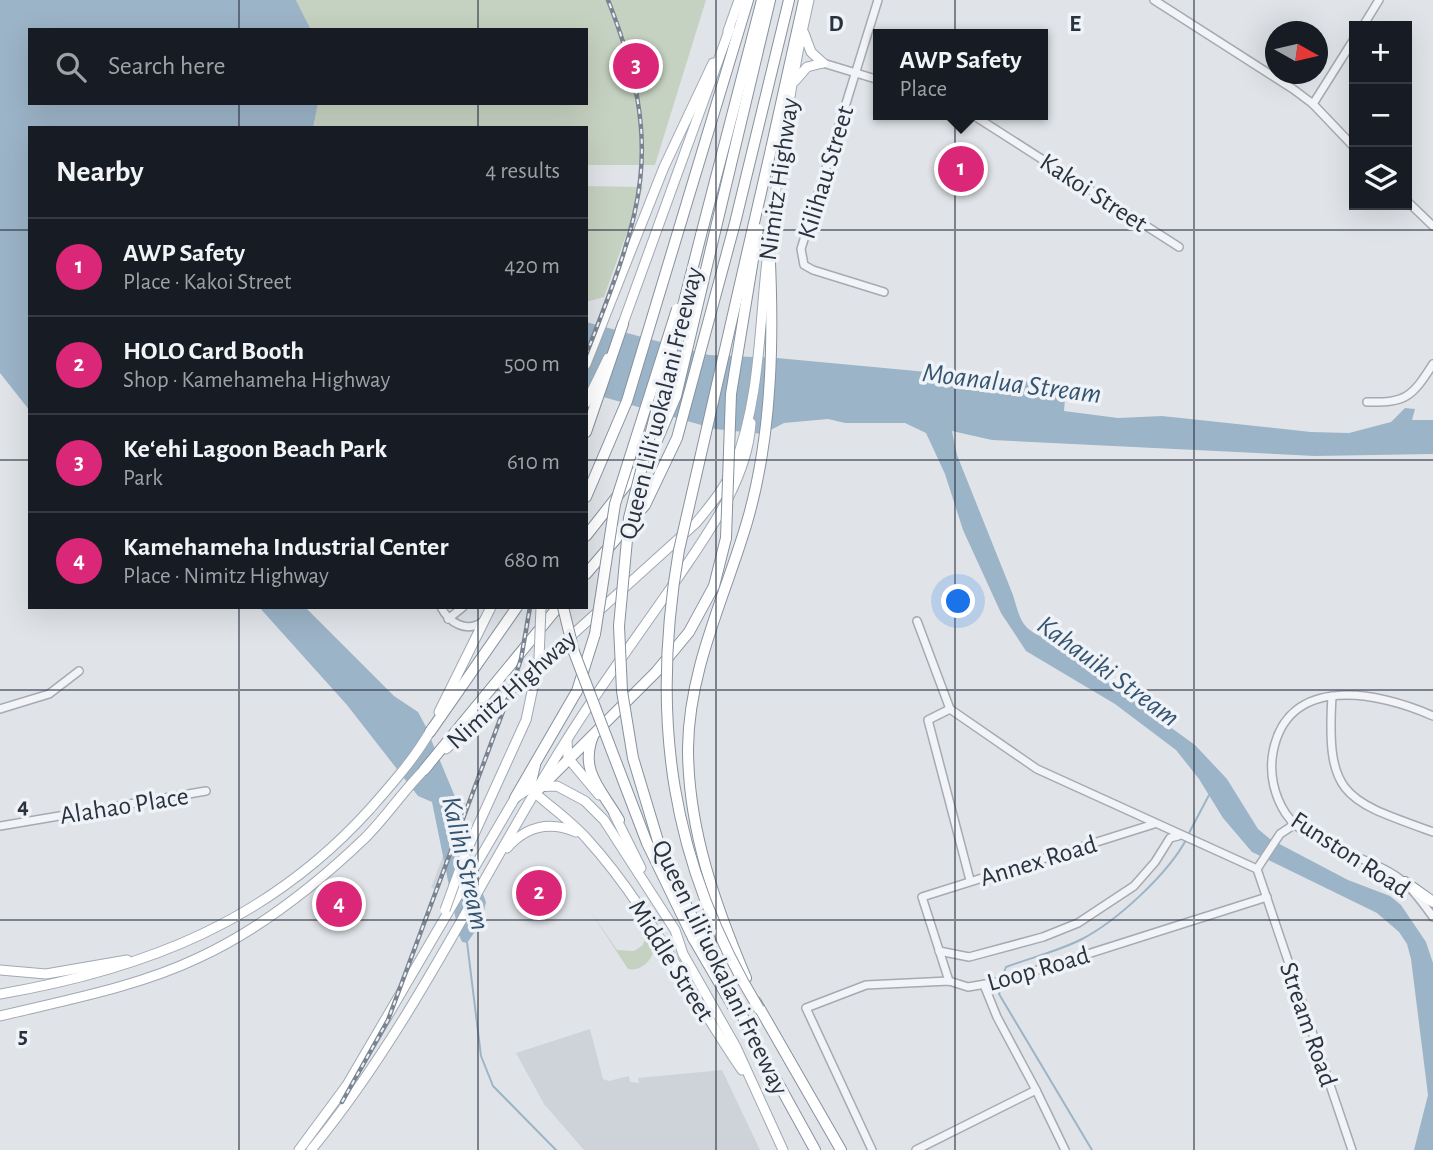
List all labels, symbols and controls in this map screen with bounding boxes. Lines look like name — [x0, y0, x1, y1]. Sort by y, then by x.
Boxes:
text: D — [828, 13, 844, 36]
text: E — [1069, 13, 1081, 36]
north arrow — [1265, 21, 1328, 84]
map controls — [1349, 21, 1412, 210]
button: + — [1349, 21, 1412, 84]
search box — [28, 28, 588, 105]
popup — [873, 29, 1048, 120]
pin: 3 — [613, 40, 659, 92]
text: AWP Safety — [899, 47, 1022, 73]
icon: search — [52, 48, 90, 86]
text: Search here — [108, 53, 226, 79]
text: Place — [899, 78, 947, 101]
button: − — [1349, 84, 1412, 147]
street label: Nimitz Highway — [755, 96, 803, 262]
street label: Kilihau Street — [793, 103, 858, 242]
pin: 1 — [938, 143, 984, 195]
button: layers — [1349, 147, 1412, 210]
street label: Kakoi Street — [1035, 149, 1152, 237]
text: Nearby — [56, 157, 144, 187]
text: 4 results — [485, 160, 560, 183]
text: AWP Safety — [123, 240, 245, 266]
text: 1 — [75, 255, 83, 278]
text: 420 m — [504, 255, 560, 278]
street label: Queen Liliʻuokalani Freeway — [615, 264, 707, 542]
text: Place · Kakoi Street — [123, 271, 291, 294]
text: HOLO Card Booth — [123, 338, 304, 364]
text: 2 — [74, 353, 84, 376]
text: 500 m — [504, 353, 560, 376]
water label: Moanalua Stream — [921, 359, 1103, 409]
text: Shop · Kamehameha Highway — [123, 369, 390, 392]
text: Keʻehi Lagoon Beach Park — [123, 436, 387, 462]
text: 3 — [74, 451, 84, 474]
text: 610 m — [507, 451, 560, 474]
text: Park — [123, 467, 163, 490]
text: Kamehameha Industrial Center — [123, 534, 448, 560]
text: 4 — [73, 549, 85, 572]
text: 680 m — [504, 549, 560, 572]
text: Place · Nimitz Highway — [123, 565, 329, 588]
your location — [941, 584, 975, 618]
water label: Kahauiki Stream — [1032, 611, 1184, 732]
street label: Nimitz Highway — [442, 625, 581, 754]
street label: Alahao Place — [58, 783, 190, 829]
water label: Kalihi Stream — [436, 794, 494, 933]
text: 4 — [17, 795, 29, 818]
street label: Funston Road — [1286, 807, 1415, 903]
street label: Annex Road — [977, 831, 1100, 891]
street label: Queen Liliʻuokalani Freeway — [647, 836, 793, 1099]
pin: 2 — [516, 867, 562, 919]
pin: 4 — [316, 878, 362, 930]
street label: Middle Street — [624, 895, 719, 1026]
street label: Loop Road — [984, 942, 1092, 996]
street label: Stream Road — [1275, 959, 1341, 1090]
text: 5 — [18, 1025, 28, 1048]

